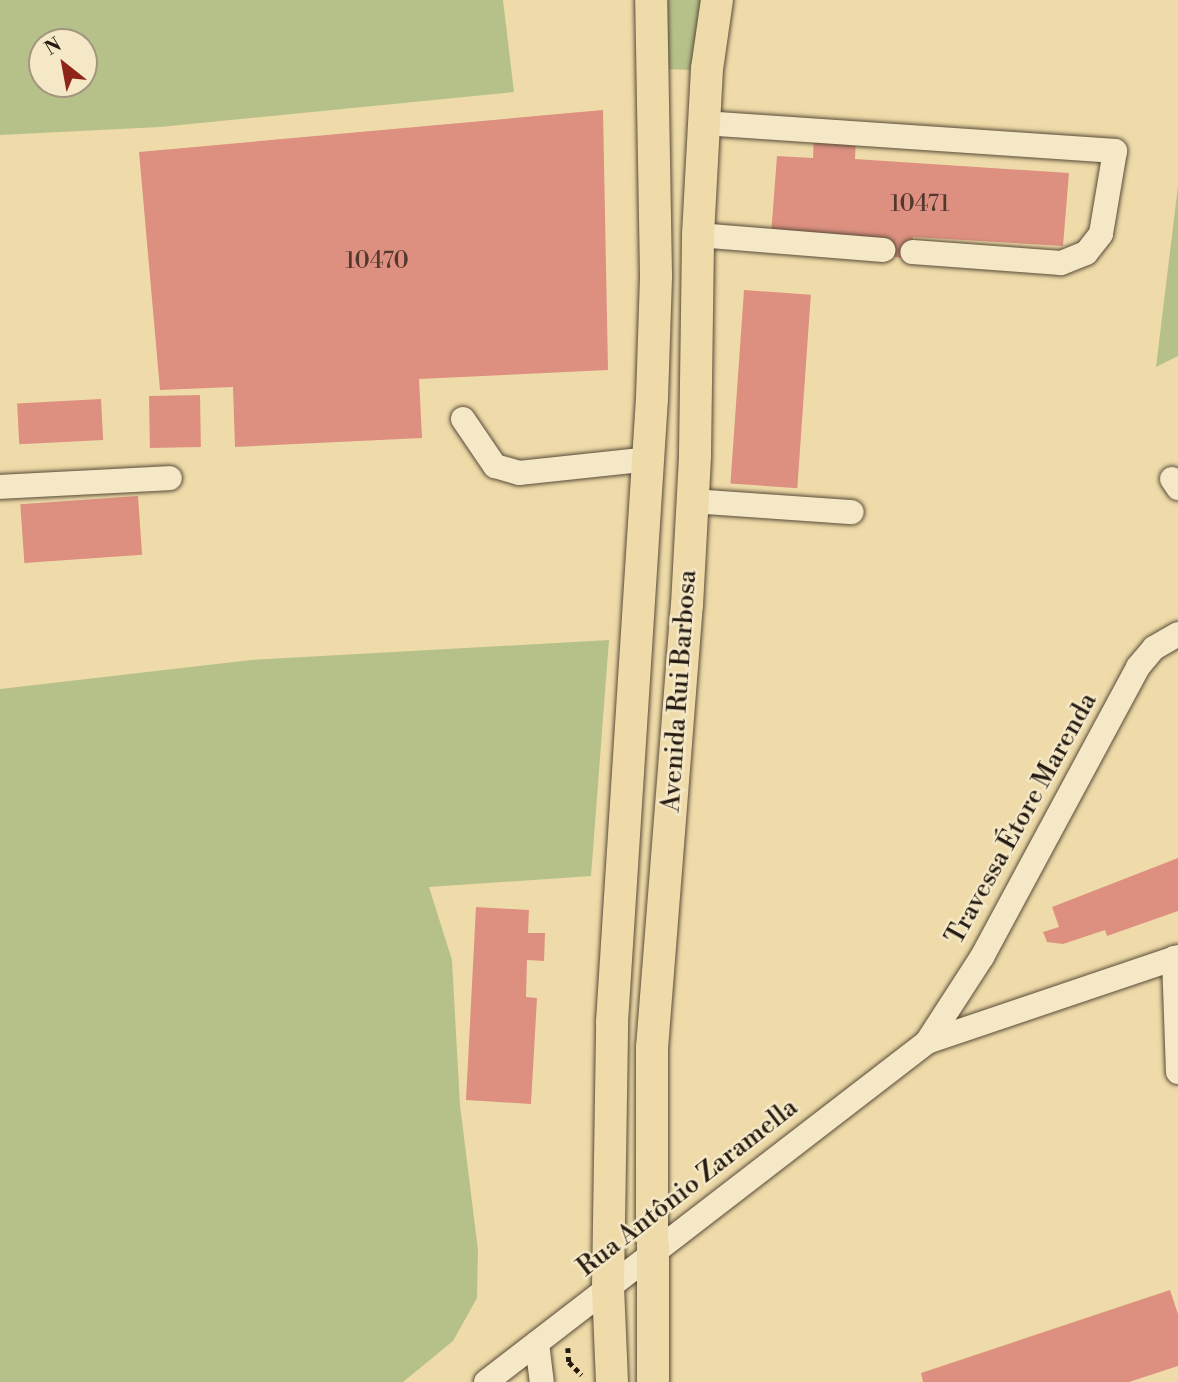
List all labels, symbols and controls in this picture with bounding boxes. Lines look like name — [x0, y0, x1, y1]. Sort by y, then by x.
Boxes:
north arrow — [28, 28, 98, 98]
text: N — [41, 33, 66, 61]
house number: 10471 — [890, 190, 950, 218]
house number: 10470 — [345, 247, 409, 275]
street label: Avenida Rui Barbosa — [656, 569, 704, 813]
street label: Travessa Étore Marenda — [940, 688, 1104, 950]
street label: Rua Antônio Zaramella — [572, 1092, 804, 1284]

